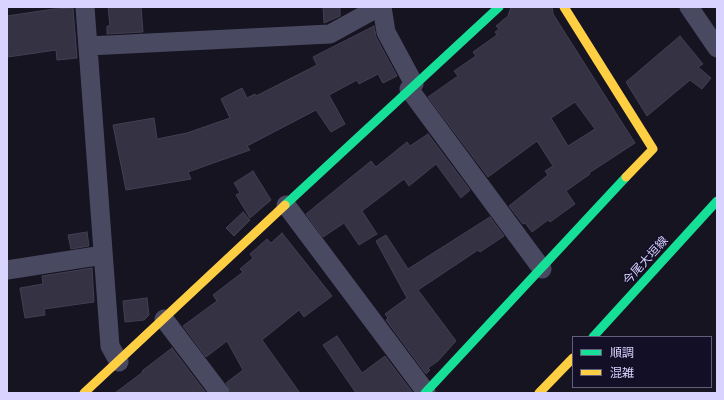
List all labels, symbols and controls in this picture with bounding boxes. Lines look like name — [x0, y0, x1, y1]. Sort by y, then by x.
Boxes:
street label: 今尾大垣線 — [621, 234, 671, 288]
legend — [572, 336, 712, 388]
text: 順調 — [610, 345, 634, 361]
text: 混雑 — [610, 365, 634, 381]

